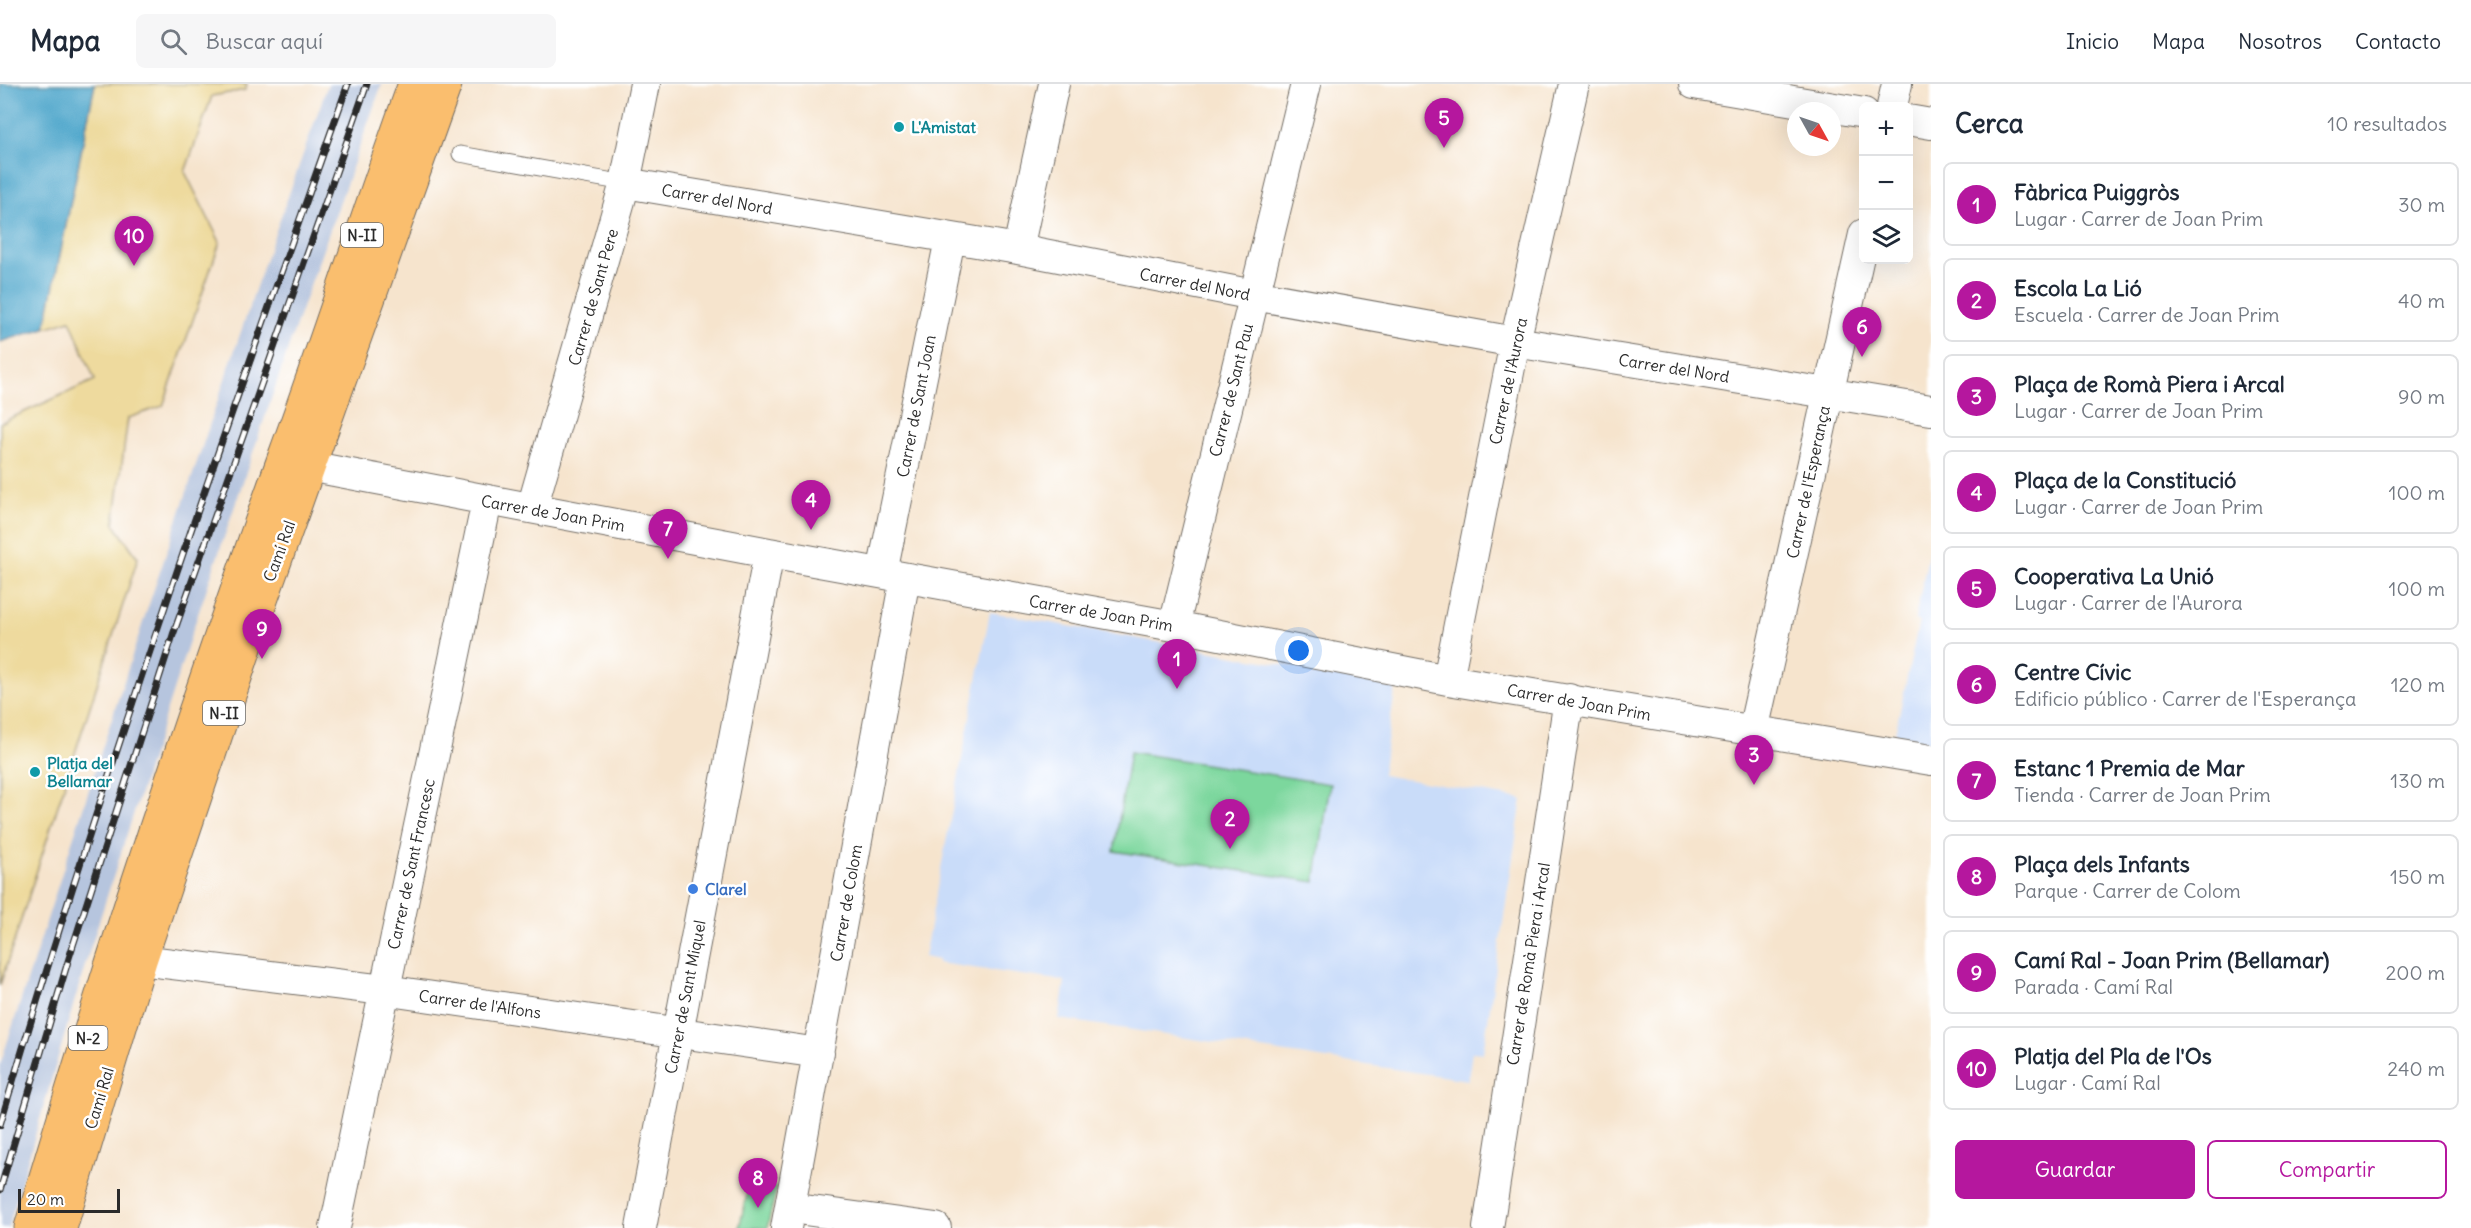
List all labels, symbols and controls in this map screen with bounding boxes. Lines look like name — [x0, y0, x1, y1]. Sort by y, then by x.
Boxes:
search box — [136, 14, 556, 68]
text: Mapa — [30, 23, 100, 59]
icon: search — [157, 25, 190, 58]
text: Buscar aquí — [205, 27, 323, 55]
text: Inicio — [2066, 28, 2119, 55]
text: Mapa — [2152, 28, 2205, 55]
text: Nosotros — [2238, 28, 2322, 55]
text: Contacto — [2355, 28, 2441, 55]
pin: 5 — [1424, 98, 1464, 148]
north arrow — [1787, 102, 1841, 156]
map controls — [1859, 102, 1913, 264]
button: + — [1859, 102, 1913, 156]
text: Cerca — [1955, 107, 2024, 140]
text: 10 resultados — [2327, 111, 2447, 136]
place label: L'Amistat — [911, 117, 977, 137]
marker: L'Amistat — [892, 120, 906, 134]
button: − — [1859, 156, 1913, 210]
text: Fàbrica Puiggròs — [2014, 178, 2180, 206]
street label: Carrer del Nord — [660, 179, 774, 219]
text: 1 — [1973, 192, 1980, 217]
text: 30 m — [2398, 192, 2445, 217]
text: Lugar · Carrer de Joan Prim — [2014, 206, 2263, 231]
button: layers — [1859, 210, 1913, 264]
pin: 10 — [114, 216, 154, 266]
road number: N-II — [341, 223, 383, 247]
street label: Carrer de Sant Pere — [564, 226, 622, 368]
street label: Carrer del Nord — [1138, 263, 1252, 305]
text: Escola La Lió — [2014, 274, 2142, 302]
text: 2 — [1971, 288, 1982, 313]
text: 40 m — [2398, 288, 2445, 313]
text: Escuela · Carrer de Joan Prim — [2014, 302, 2280, 327]
pin: 6 — [1842, 308, 1882, 357]
street label: Carrer de l'Aurora — [1485, 316, 1531, 446]
street label: Carrer de Sant Pau — [1205, 321, 1257, 459]
street label: Carrer de Sant Joan — [892, 333, 940, 479]
street label: Carrer del Nord — [1617, 349, 1731, 387]
text: Plaça de Romà Piera i Arcal — [2014, 370, 2285, 398]
text: 3 — [1971, 384, 1982, 409]
text: 90 m — [2398, 384, 2445, 409]
text: Lugar · Carrer de Joan Prim — [2014, 398, 2263, 423]
street label: Carrer de l'Esperança — [1782, 404, 1834, 560]
text: Plaça de la Constitució — [2014, 466, 2236, 494]
pin: 4 — [792, 480, 830, 530]
text: 4 — [1971, 480, 1982, 505]
text: 100 m — [2388, 480, 2445, 505]
street label: Carrer de Joan Prim — [479, 490, 627, 536]
text: Lugar · Carrer de Joan Prim — [2014, 494, 2263, 519]
pin: 7 — [648, 510, 688, 559]
street label: Camí Ral — [259, 518, 299, 584]
text: Cooperativa La Unió — [2014, 562, 2214, 590]
text: 5 — [1971, 576, 1982, 601]
text: 100 m — [2388, 576, 2445, 601]
street label: Carrer de Joan Prim — [1027, 590, 1175, 636]
text: Lugar · Carrer de l'Aurora — [2014, 590, 2243, 615]
pin: 9 — [242, 610, 282, 659]
your location — [1284, 636, 1313, 665]
pin: 1 — [1158, 640, 1196, 689]
text: Centre Cívic — [2014, 658, 2131, 686]
text: 6 — [1971, 672, 1982, 697]
text: 120 m — [2391, 672, 2445, 697]
street label: Carrer de Joan Prim — [1505, 679, 1653, 725]
text: Edificio público · Carrer de l'Esperança — [2014, 686, 2356, 711]
road number: N-II — [203, 701, 245, 725]
pin: 3 — [1734, 736, 1774, 785]
place label: Platja del Bellamar — [47, 753, 113, 791]
text: Estanc 1 Premia de Mar — [2014, 754, 2245, 782]
marker: Platja del Bellamar — [28, 765, 42, 779]
text: 7 — [1972, 768, 1981, 793]
text: 130 m — [2390, 768, 2445, 793]
street label: Carrer de Sant Francesc — [383, 777, 439, 951]
text: Tienda · Carrer de Joan Prim — [2014, 782, 2271, 807]
pin: 2 — [1210, 800, 1250, 849]
street label: Carrer de Colom — [826, 843, 866, 963]
text: Plaça dels Infants — [2014, 850, 2190, 878]
street label: Carrer de Romà Piera i Arcal — [1502, 861, 1554, 1067]
text: 8 — [1971, 864, 1982, 889]
text: 150 m — [2390, 864, 2445, 889]
text: Parque · Carrer de Colom — [2014, 878, 2241, 903]
place label: Clarel — [705, 879, 747, 899]
marker: Clarel — [686, 882, 700, 896]
street label: Carrer de Sant Miquel — [660, 919, 710, 1075]
text: Camí Ral - Joan Prim (Bellamar) — [2014, 946, 2330, 974]
text: 9 — [1971, 960, 1982, 985]
text: 200 m — [2385, 960, 2445, 985]
text: Parada · Camí Ral — [2014, 974, 2173, 999]
street label: Carrer de l'Alfons — [418, 986, 542, 1022]
road number: N-2 — [68, 1026, 107, 1050]
text: Platja del Pla de l'Os — [2014, 1042, 2212, 1070]
text: 10 — [1966, 1056, 1987, 1081]
text: 240 m — [2387, 1056, 2445, 1081]
street label: Camí Ral — [80, 1065, 118, 1131]
text: Lugar · Camí Ral — [2014, 1070, 2161, 1095]
button: Guardar — [1955, 1140, 2195, 1199]
button: Compartir — [2207, 1140, 2447, 1199]
pin: 8 — [738, 1158, 777, 1208]
scale bar — [18, 1186, 120, 1214]
text: 20 m — [27, 1189, 64, 1209]

